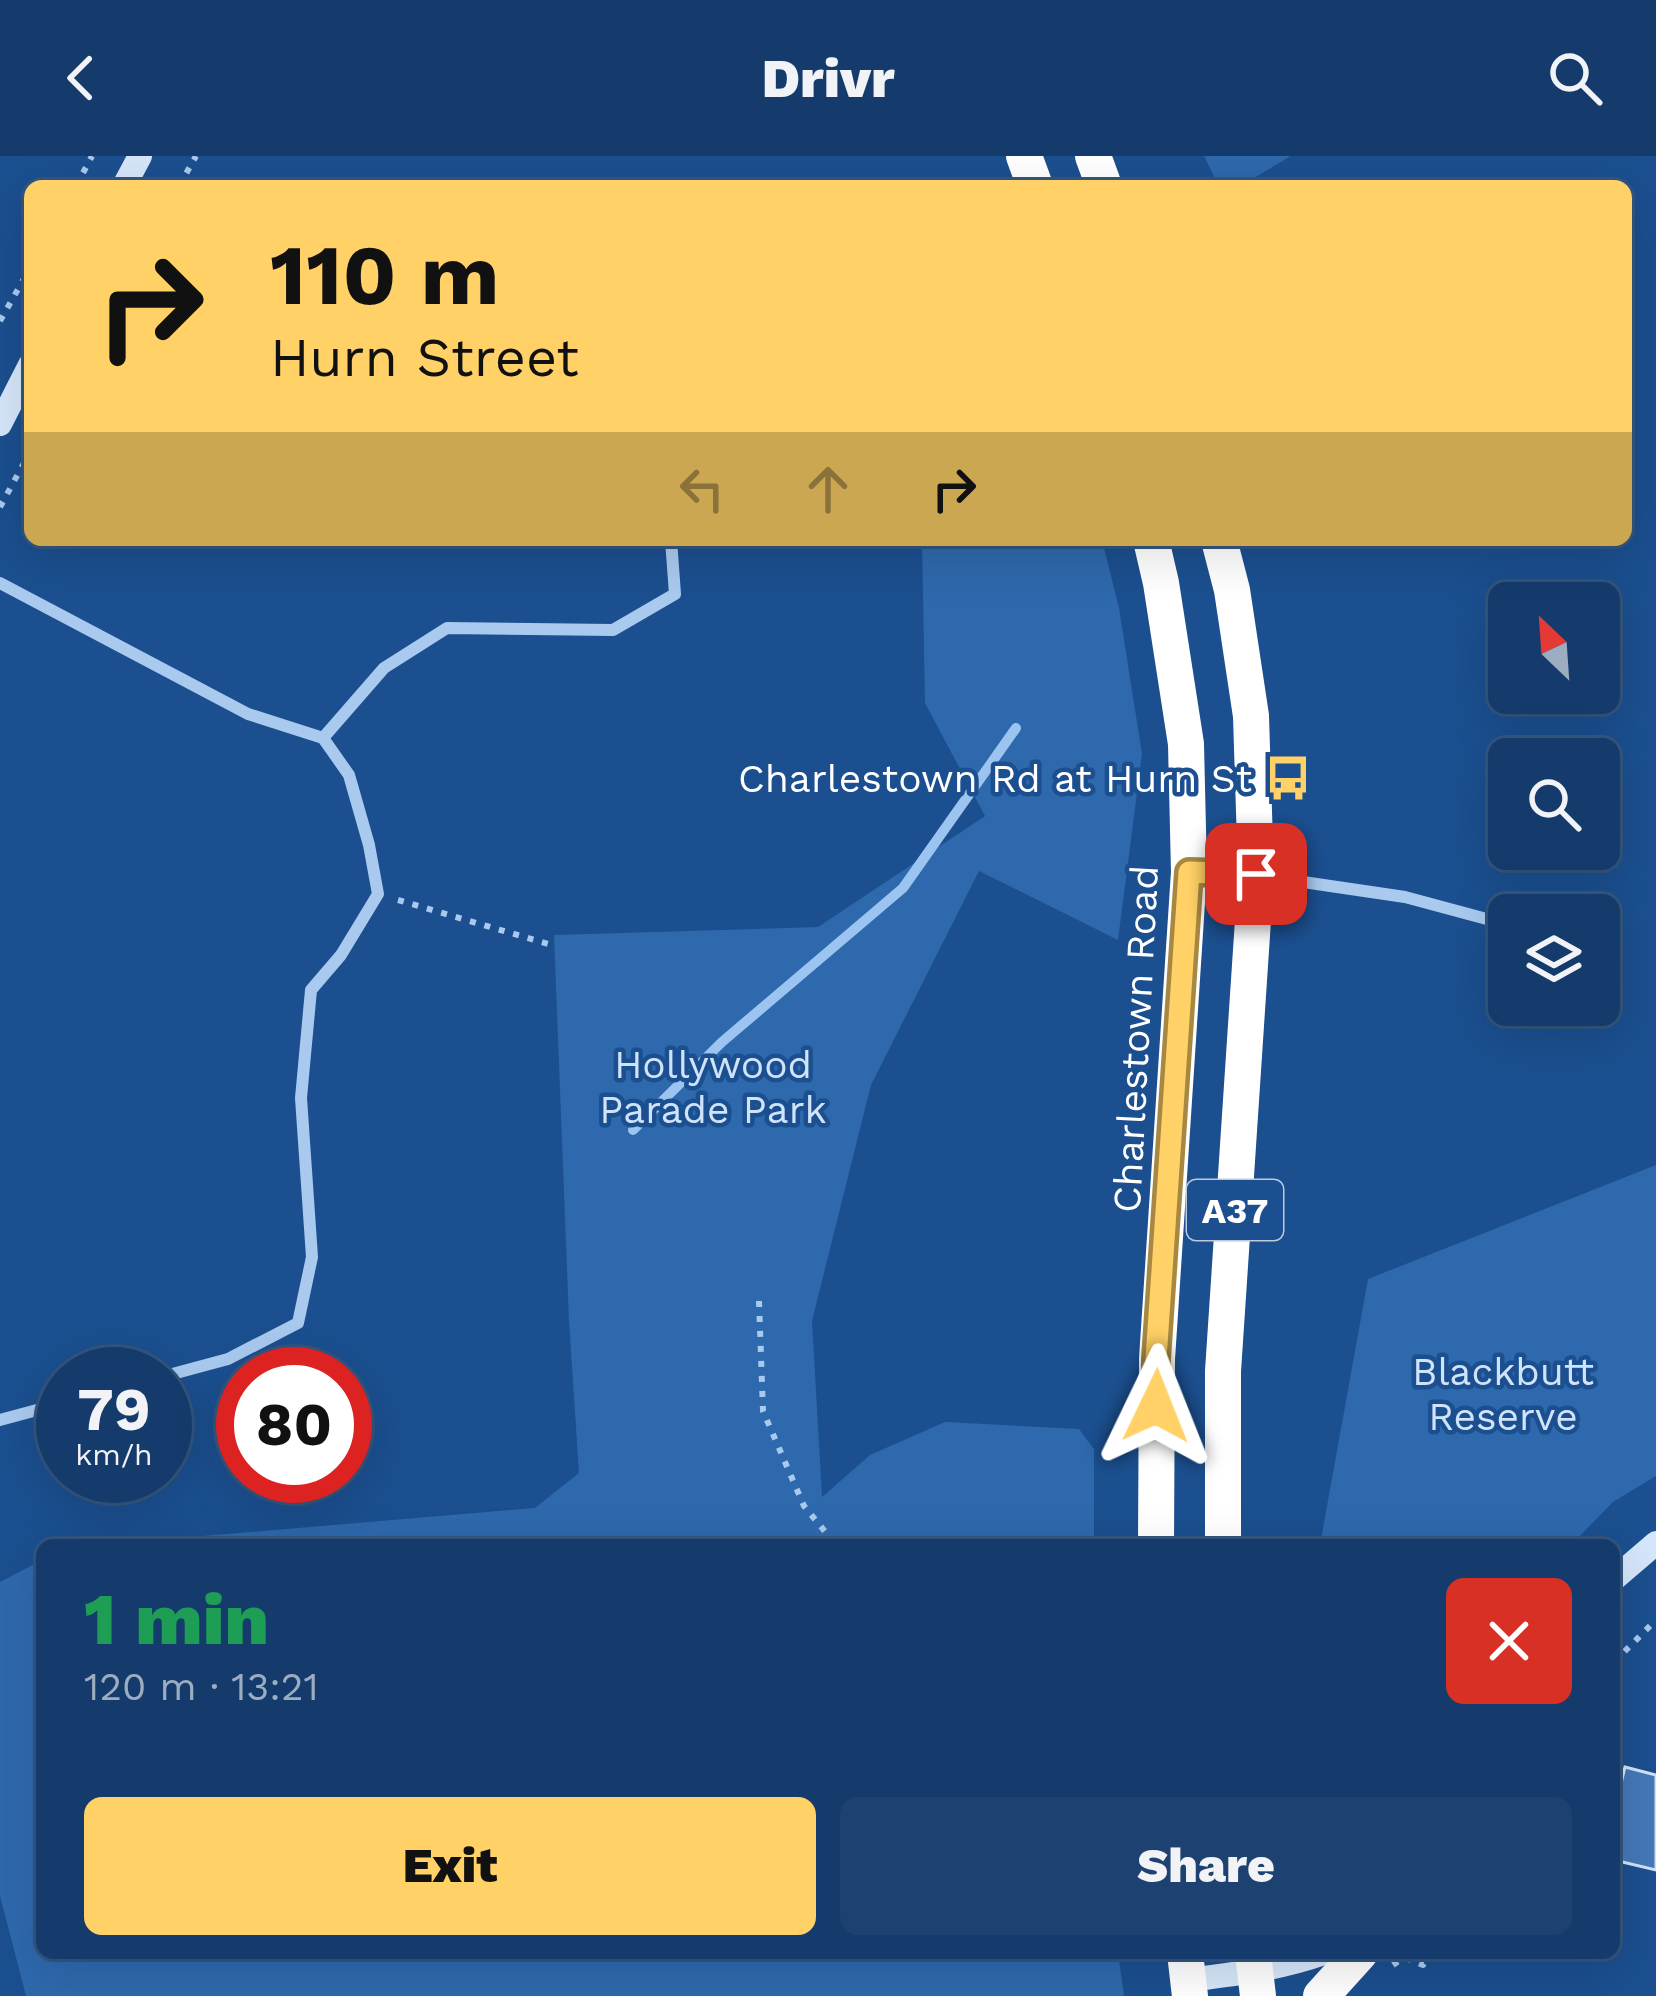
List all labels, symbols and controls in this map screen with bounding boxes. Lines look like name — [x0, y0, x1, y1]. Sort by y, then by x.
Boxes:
icon: back — [48, 45, 114, 111]
icon: search — [1542, 45, 1608, 111]
text: Drivr — [761, 47, 895, 110]
text: 110 m — [270, 226, 500, 324]
icon: right — [72, 228, 228, 384]
text: Hurn Street — [270, 326, 579, 389]
icon: left — [669, 456, 735, 522]
icon: ahead — [795, 456, 861, 522]
icon: right — [921, 456, 987, 522]
north arrow — [1488, 582, 1620, 714]
map controls — [1488, 582, 1620, 1026]
button: search — [1488, 738, 1620, 870]
bus stop icon: Charlestown Rd at Hurn St — [1263, 753, 1313, 803]
place label: Charlestown Rd at Hurn St — [738, 756, 1252, 801]
pin — [1205, 823, 1307, 925]
icon: arrive — [1223, 841, 1289, 907]
street label: Charlestown Road — [1104, 864, 1167, 1214]
button: layers — [1488, 894, 1620, 1026]
park label: Hollywood Parade Park — [599, 1042, 827, 1132]
road number: A37 — [1187, 1180, 1283, 1240]
position arrow — [1093, 1343, 1219, 1469]
speed limit sign: 80 — [216, 1347, 372, 1503]
park label: Blackbutt Reserve — [1412, 1349, 1594, 1439]
text: 79 — [77, 1374, 151, 1445]
text: km/h — [75, 1437, 153, 1472]
text: 1 min — [84, 1577, 269, 1661]
button: close — [1446, 1578, 1572, 1704]
text: 120 m · 13:21 — [84, 1664, 319, 1709]
button: Exit — [84, 1797, 816, 1935]
button: Share — [840, 1797, 1572, 1935]

